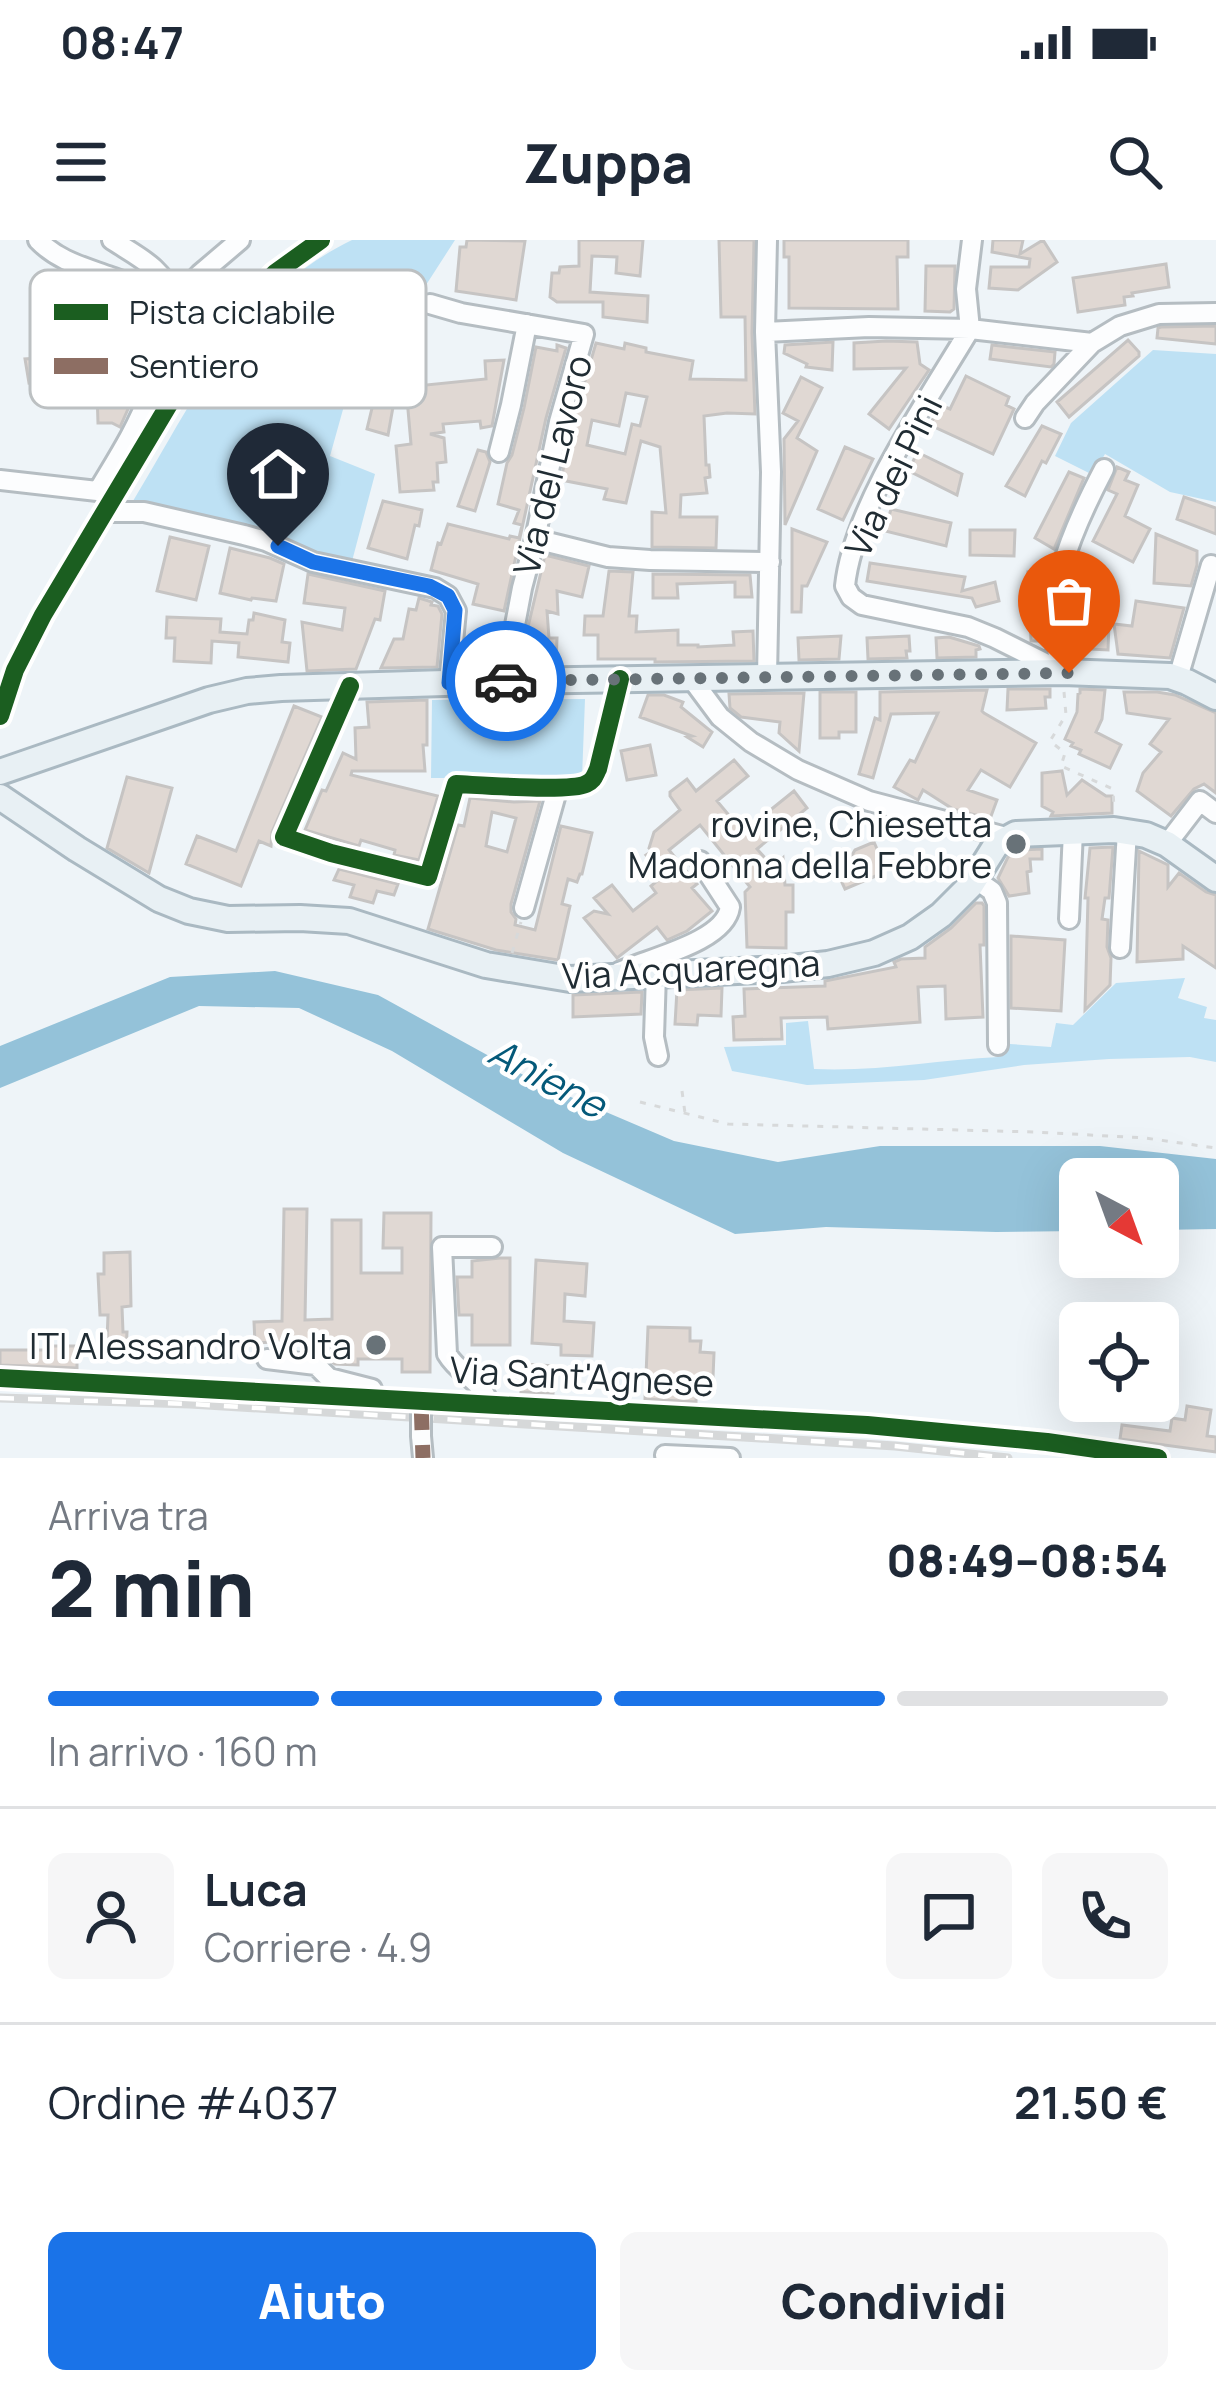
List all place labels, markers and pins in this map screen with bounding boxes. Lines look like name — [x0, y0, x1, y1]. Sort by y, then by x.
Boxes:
pin — [227, 423, 329, 546]
pin — [1018, 550, 1120, 673]
place label: rovine, Chiesetta Madonna della Febbre — [628, 799, 992, 889]
marker: rovine, Chiesetta Madonna della Febbre — [1003, 831, 1029, 857]
place label: ITI Alessandro Volta — [29, 1321, 352, 1370]
marker: ITI Alessandro Volta — [363, 1332, 389, 1358]

